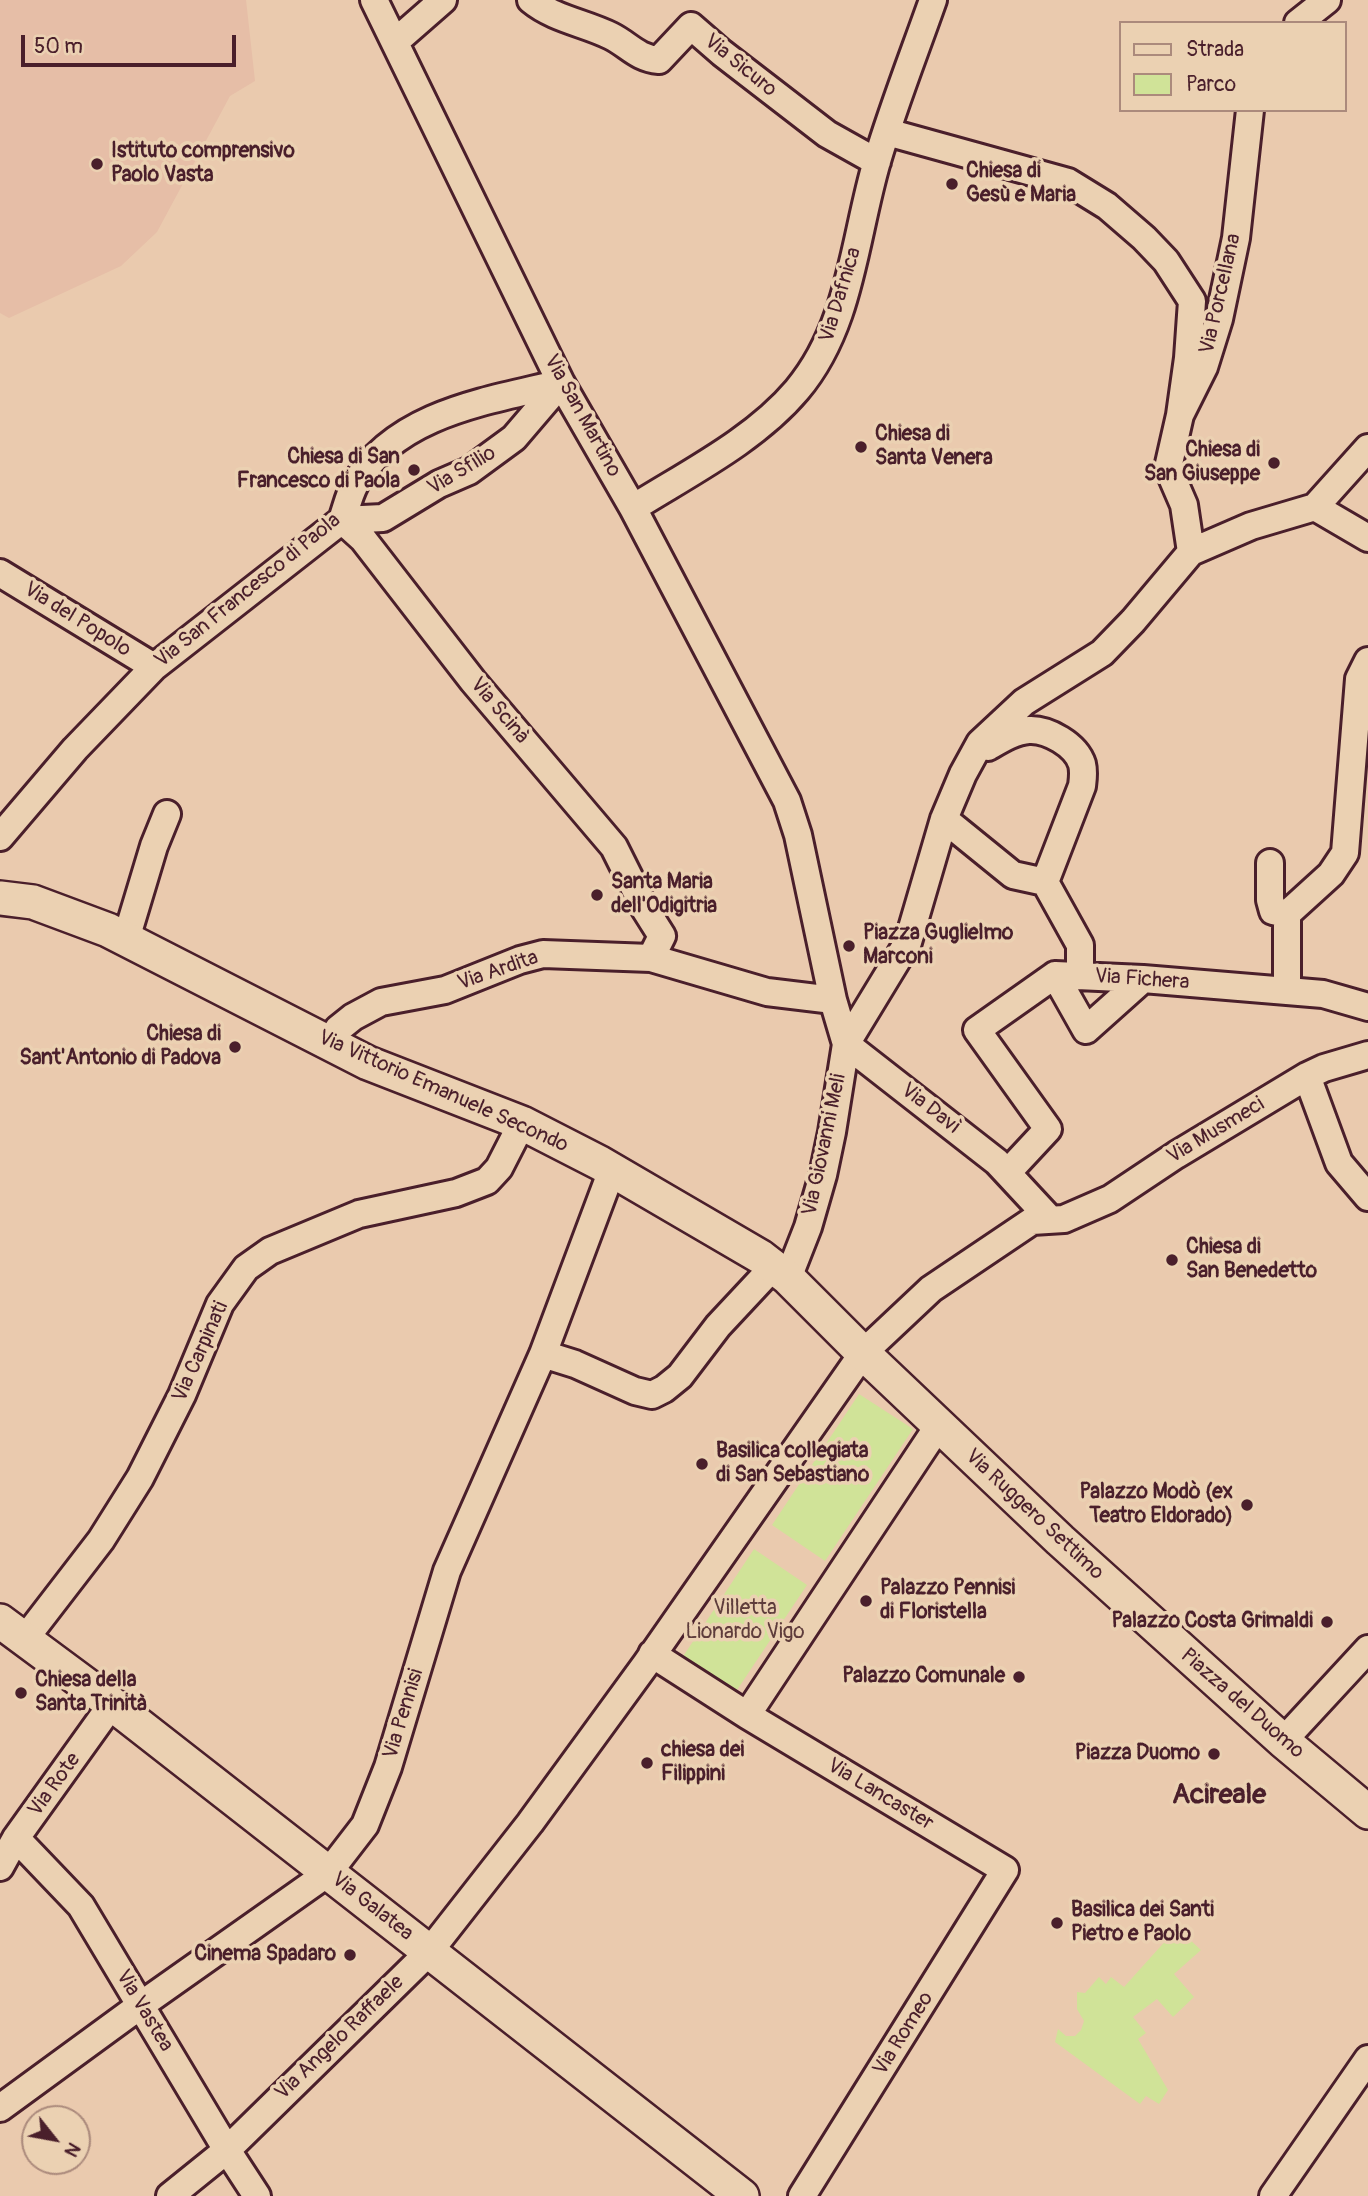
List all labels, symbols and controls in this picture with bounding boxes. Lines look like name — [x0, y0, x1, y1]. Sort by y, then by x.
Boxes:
scale bar — [24, 21, 240, 65]
legend — [1120, 21, 1347, 112]
street label: Via Sicuro — [699, 29, 781, 103]
text: 50 m — [34, 33, 83, 60]
text: Strada — [1186, 36, 1244, 63]
text: Parco — [1186, 71, 1236, 98]
place label: Istituto comprensivo Paolo Vasta — [111, 139, 295, 189]
marker: Istituto comprensivo Paolo Vasta — [89, 156, 105, 172]
place label: Chiesa di Gesù e Maria — [966, 159, 1076, 209]
marker: Chiesa di Gesù e Maria — [944, 176, 960, 192]
street label: Via Porcellana — [1195, 231, 1247, 357]
street label: Via Dafnica — [815, 244, 867, 346]
street label: Via San Martino — [538, 350, 626, 482]
place label: Chiesa di Santa Venera — [875, 422, 993, 472]
place label: Chiesa di San Giuseppe — [1144, 438, 1260, 488]
marker: Chiesa di Santa Venera — [853, 439, 869, 455]
street label: Via Sfilio — [423, 441, 501, 501]
place label: Chiesa di San Francesco di Paola — [237, 445, 400, 495]
marker: Chiesa di San Giuseppe — [1266, 455, 1282, 471]
marker: Chiesa di San Francesco di Paola — [406, 462, 422, 478]
street label: Via San Francesco di Paola — [150, 508, 346, 674]
street label: Via del Popolo — [19, 577, 135, 663]
street label: Via Scinà — [464, 673, 534, 749]
place label: Santa Maria dell'Odigitria — [611, 870, 717, 920]
marker: Santa Maria dell'Odigitria — [589, 887, 605, 903]
place label: Piazza Guglielmo Marconi — [863, 921, 1013, 971]
marker: Piazza Guglielmo Marconi — [841, 938, 857, 954]
street label: Via Ardita — [454, 945, 542, 997]
street label: Via Fichera — [1094, 964, 1190, 996]
place label: Chiesa di Sant'Antonio di Padova — [20, 1022, 221, 1072]
street label: Via Vittorio Emanuele Secondo — [314, 1025, 572, 1159]
marker: Chiesa di Sant'Antonio di Padova — [227, 1039, 243, 1055]
street label: Via Giovanni Meli — [798, 1072, 852, 1218]
street label: Via Davì — [896, 1078, 964, 1140]
street label: Via Musmeci — [1163, 1092, 1269, 1170]
place label: Chiesa di San Benedetto — [1186, 1235, 1317, 1285]
marker: Chiesa di San Benedetto — [1164, 1252, 1180, 1268]
street label: Via Carpinati — [168, 1298, 234, 1406]
place label: Basilica collegiata di San Sebastiano — [716, 1439, 869, 1489]
street label: Via Ruggero Settimo — [959, 1444, 1109, 1586]
marker: Basilica collegiata di San Sebastiano — [694, 1456, 710, 1472]
place label: Palazzo Modò (ex Teatro Eldorado) — [1079, 1480, 1233, 1530]
marker: Palazzo Modò (ex Teatro Eldorado) — [1239, 1497, 1255, 1513]
place label: Palazzo Pennisi di Floristella — [880, 1576, 1015, 1626]
marker: Palazzo Pennisi di Floristella — [858, 1593, 874, 1609]
park label: Villetta Lionardo Vigo — [685, 1596, 805, 1646]
place label: Palazzo Costa Grimaldi — [1112, 1609, 1313, 1635]
marker: Palazzo Costa Grimaldi — [1319, 1614, 1335, 1630]
street label: Piazza del Duomo — [1175, 1643, 1309, 1765]
place label: Palazzo Comunale — [842, 1664, 1005, 1690]
street label: Via Pennisi — [378, 1666, 430, 1762]
place label: Chiesa della Santa Trinità — [35, 1668, 147, 1718]
marker: Palazzo Comunale — [1011, 1669, 1027, 1685]
marker: Chiesa della Santa Trinità — [13, 1685, 29, 1701]
place label: chiesa dei Filippini — [661, 1738, 744, 1788]
place label: Piazza Duomo — [1075, 1741, 1200, 1767]
marker: Piazza Duomo — [1206, 1746, 1222, 1762]
street label: Via Rote — [23, 1748, 87, 1822]
street label: Via Lancaster — [822, 1753, 938, 1837]
marker: chiesa dei Filippini — [639, 1755, 655, 1771]
district label: Acireale — [1172, 1779, 1266, 1813]
street label: Via Galatea — [326, 1867, 418, 1947]
place label: Basilica dei Santi Pietro e Paolo — [1071, 1898, 1214, 1948]
marker: Basilica dei Santi Pietro e Paolo — [1049, 1915, 1065, 1931]
place label: Cinema Spadaro — [194, 1942, 336, 1968]
marker: Cinema Spadaro — [342, 1947, 358, 1963]
street label: Via Vastea — [110, 1966, 178, 2056]
street label: Via Angelo Raffaele — [270, 1970, 410, 2106]
street label: Via Romeo — [868, 1988, 940, 2080]
north arrow — [21, 2105, 91, 2175]
text: N — [59, 2138, 86, 2161]

